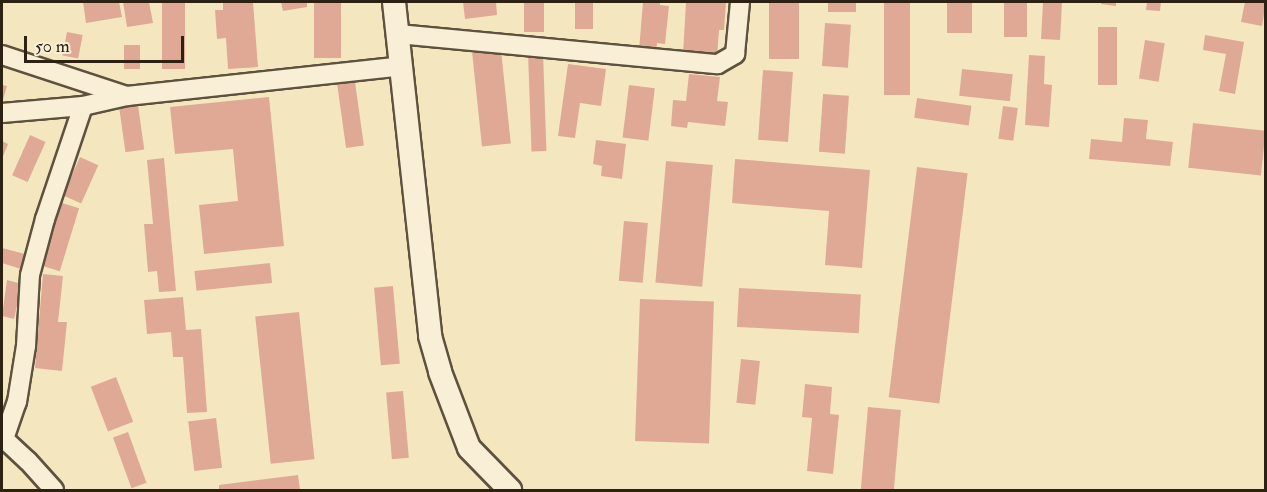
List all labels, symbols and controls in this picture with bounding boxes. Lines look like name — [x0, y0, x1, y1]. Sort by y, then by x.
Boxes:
scale bar — [27, 24, 188, 62]
text: 50 m — [35, 35, 70, 58]

